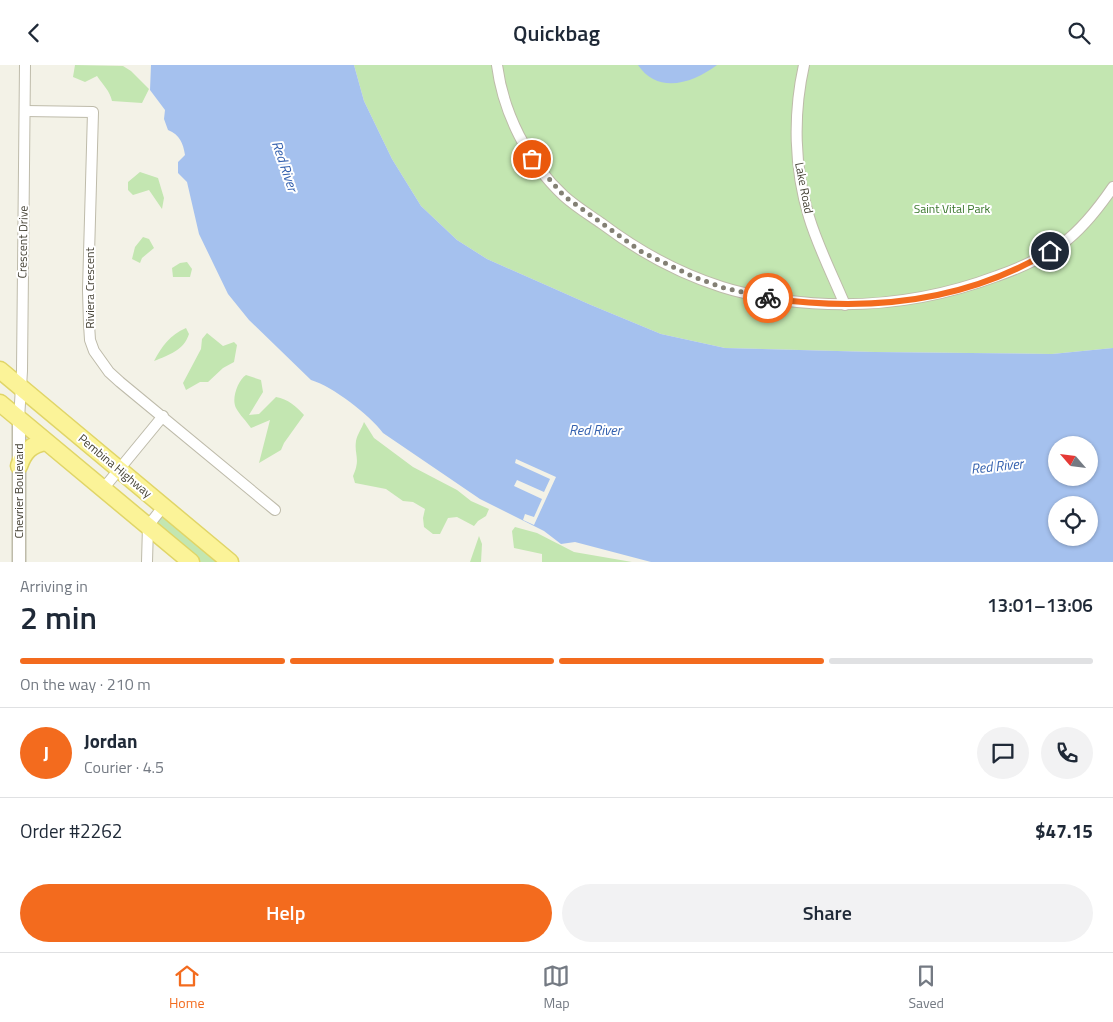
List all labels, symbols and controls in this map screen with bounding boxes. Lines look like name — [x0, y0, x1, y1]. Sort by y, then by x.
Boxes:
text: Quickbag — [513, 16, 600, 50]
icon: back — [20, 19, 48, 47]
icon: search — [1065, 19, 1093, 47]
water label: Red River — [267, 138, 304, 195]
pin — [511, 138, 553, 180]
icon: bag — [518, 145, 546, 173]
street label: Lake Road — [790, 161, 819, 215]
park label: Saint Vital Park — [914, 199, 991, 218]
street label: Crescent Drive — [12, 205, 33, 279]
pin — [1029, 230, 1071, 272]
icon: home — [1036, 237, 1064, 265]
street label: Riviera Crescent — [80, 247, 99, 329]
courier — [743, 273, 793, 323]
icon: bike — [754, 284, 782, 312]
water label: Red River — [569, 419, 623, 440]
street label: Pembina Highway — [74, 429, 157, 502]
north arrow — [1048, 436, 1098, 486]
map controls — [1048, 436, 1098, 546]
street label: Chevrier Boulevard — [9, 443, 28, 539]
water label: Red River — [970, 452, 1026, 479]
button: locate — [1048, 496, 1098, 546]
text: Arriving in — [20, 574, 88, 598]
text: 13:01–13:06 — [987, 590, 1093, 619]
text: 2 min — [20, 593, 97, 641]
text: On the way · 210 m — [20, 672, 151, 696]
text: Jordan — [84, 726, 137, 755]
button: chat — [977, 727, 1029, 779]
button: phone — [1041, 727, 1093, 779]
text: J — [43, 738, 49, 767]
text: Courier · 4.5 — [84, 755, 164, 779]
text: Order #2262 — [20, 816, 122, 845]
text: $47.15 — [1035, 816, 1093, 845]
button: Help — [20, 884, 552, 942]
button: Share — [562, 884, 1093, 942]
tab: Home — [169, 962, 205, 1013]
tab: Map — [542, 962, 570, 1013]
tab: Saved — [908, 962, 944, 1013]

